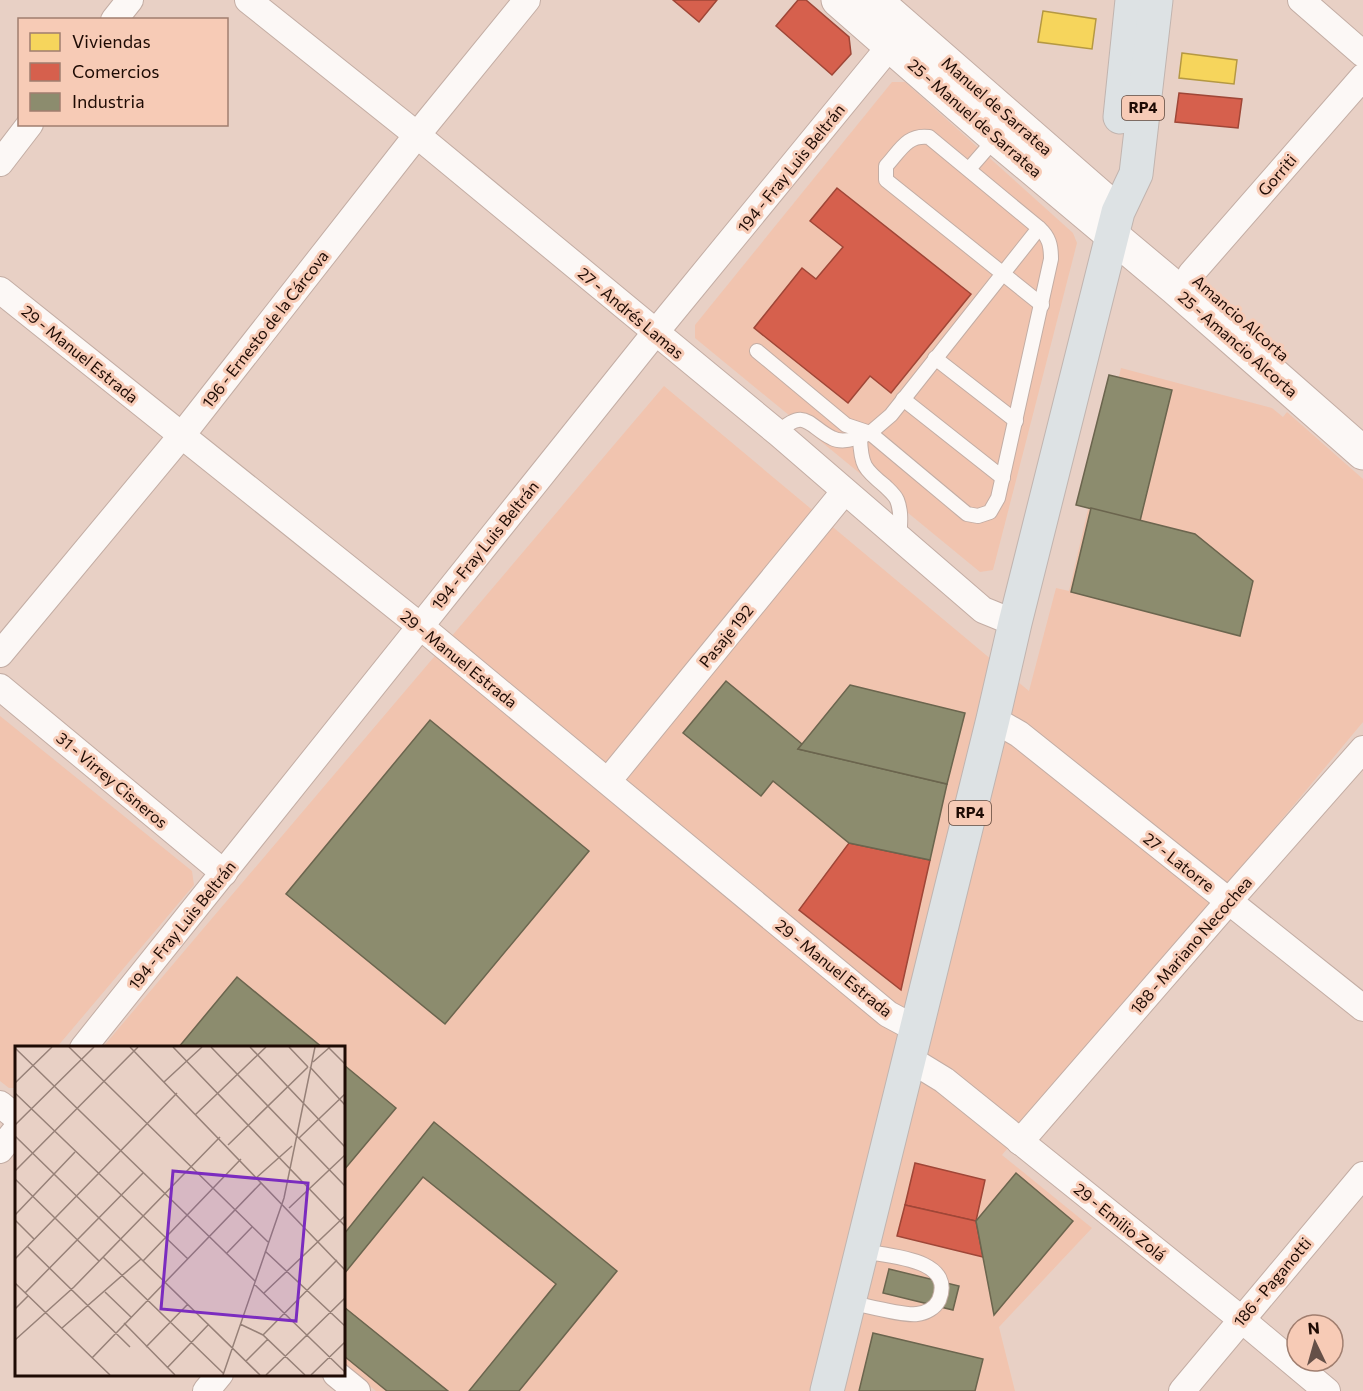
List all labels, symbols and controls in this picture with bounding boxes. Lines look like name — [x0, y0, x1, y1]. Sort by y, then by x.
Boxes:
legend — [18, 18, 228, 126]
text: Viviendas — [72, 30, 151, 52]
street label: Manuel de Sarratea — [938, 53, 1056, 159]
street label: 25 - Manuel de Sarratea — [905, 54, 1046, 181]
text: Comercios — [72, 60, 159, 82]
text: Industria — [72, 90, 145, 112]
road number: RP4 — [1122, 96, 1164, 120]
street label: 194 - Fray Luis Beltrán — [733, 100, 848, 236]
street label: Gorriti — [1253, 150, 1300, 199]
street label: 196 - Ernesto de la Cárcova — [197, 246, 332, 411]
street label: 27 - Andrés Lamas — [575, 263, 688, 362]
street label: Amancio Alcorta — [1189, 271, 1293, 365]
street label: 25 - Amancio Alcorta — [1175, 287, 1302, 401]
street label: 29 - Manuel Estrada — [18, 301, 142, 406]
street label: 194 - Fray Luis Beltrán — [427, 477, 542, 613]
street label: Pasaje 192 — [695, 600, 757, 671]
street label: 29 - Manuel Estrada — [397, 606, 521, 711]
street label: 31 - Virrey Cisneros — [53, 728, 172, 832]
road number: RP4 — [949, 801, 991, 825]
street label: 27 - Latorre — [1140, 828, 1219, 895]
street label: 194 - Fray Luis Beltrán — [124, 857, 239, 993]
street label: 188 - Mariano Necochea — [1126, 872, 1255, 1017]
street label: 29 - Manuel Estrada — [772, 915, 896, 1020]
inset map — [15, 1046, 345, 1376]
street label: 29 - Emilio Zolá — [1071, 1179, 1170, 1264]
street label: 186 - Paganotti — [1229, 1233, 1314, 1330]
north arrow — [1285, 1313, 1345, 1373]
text: N — [1307, 1318, 1320, 1338]

